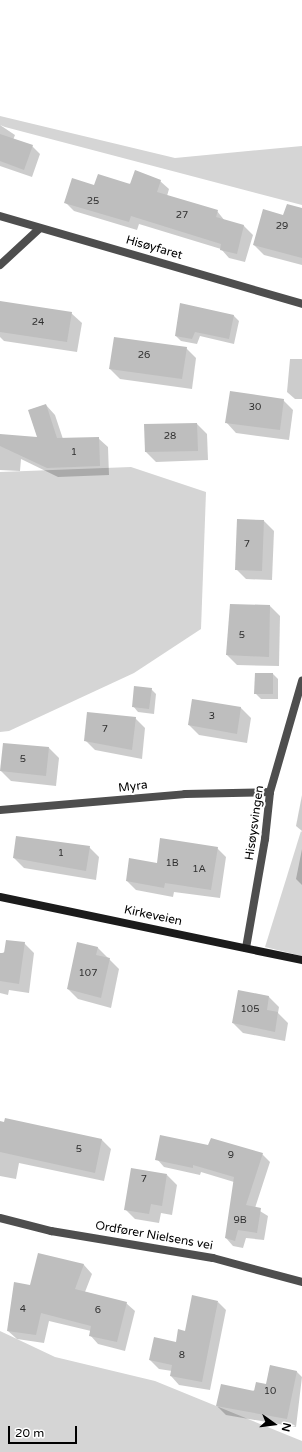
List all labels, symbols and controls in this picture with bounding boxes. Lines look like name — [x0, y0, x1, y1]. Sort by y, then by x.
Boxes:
house number: 25 — [87, 196, 99, 208]
house number: 27 — [176, 210, 188, 222]
house number: 29 — [276, 221, 288, 233]
street label: Hisøyfaret — [124, 233, 184, 263]
house number: 24 — [32, 317, 44, 329]
house number: 26 — [138, 350, 150, 362]
house number: 30 — [249, 402, 261, 414]
house number: 28 — [164, 431, 176, 443]
house number: 1 — [71, 447, 77, 459]
house number: 7 — [244, 539, 250, 551]
house number: 5 — [239, 630, 245, 642]
house number: 3 — [209, 711, 215, 723]
house number: 7 — [102, 724, 108, 736]
house number: 5 — [20, 754, 26, 766]
street label: Myra — [118, 778, 148, 796]
street label: Hisøysvingen — [243, 785, 267, 861]
house number: 1 — [58, 848, 64, 860]
house number: 1B — [165, 858, 179, 870]
house number: 1A — [192, 864, 206, 876]
street label: Kirkeveien — [123, 903, 183, 929]
house number: 107 — [79, 968, 97, 980]
house number: 105 — [241, 1004, 259, 1016]
house number: 5 — [76, 1144, 82, 1156]
house number: 9 — [228, 1150, 234, 1162]
house number: 7 — [141, 1174, 147, 1186]
house number: 9B — [233, 1215, 247, 1227]
street label: Ordfører Nielsens vei — [94, 1219, 214, 1253]
house number: 4 — [20, 1304, 26, 1316]
house number: 6 — [95, 1305, 101, 1317]
house number: 8 — [179, 1350, 185, 1362]
house number: 10 — [264, 1386, 276, 1398]
north arrow — [254, 1404, 294, 1444]
scale bar — [10, 1418, 79, 1444]
text: N — [279, 1421, 294, 1433]
text: 20 m — [15, 1426, 44, 1440]

